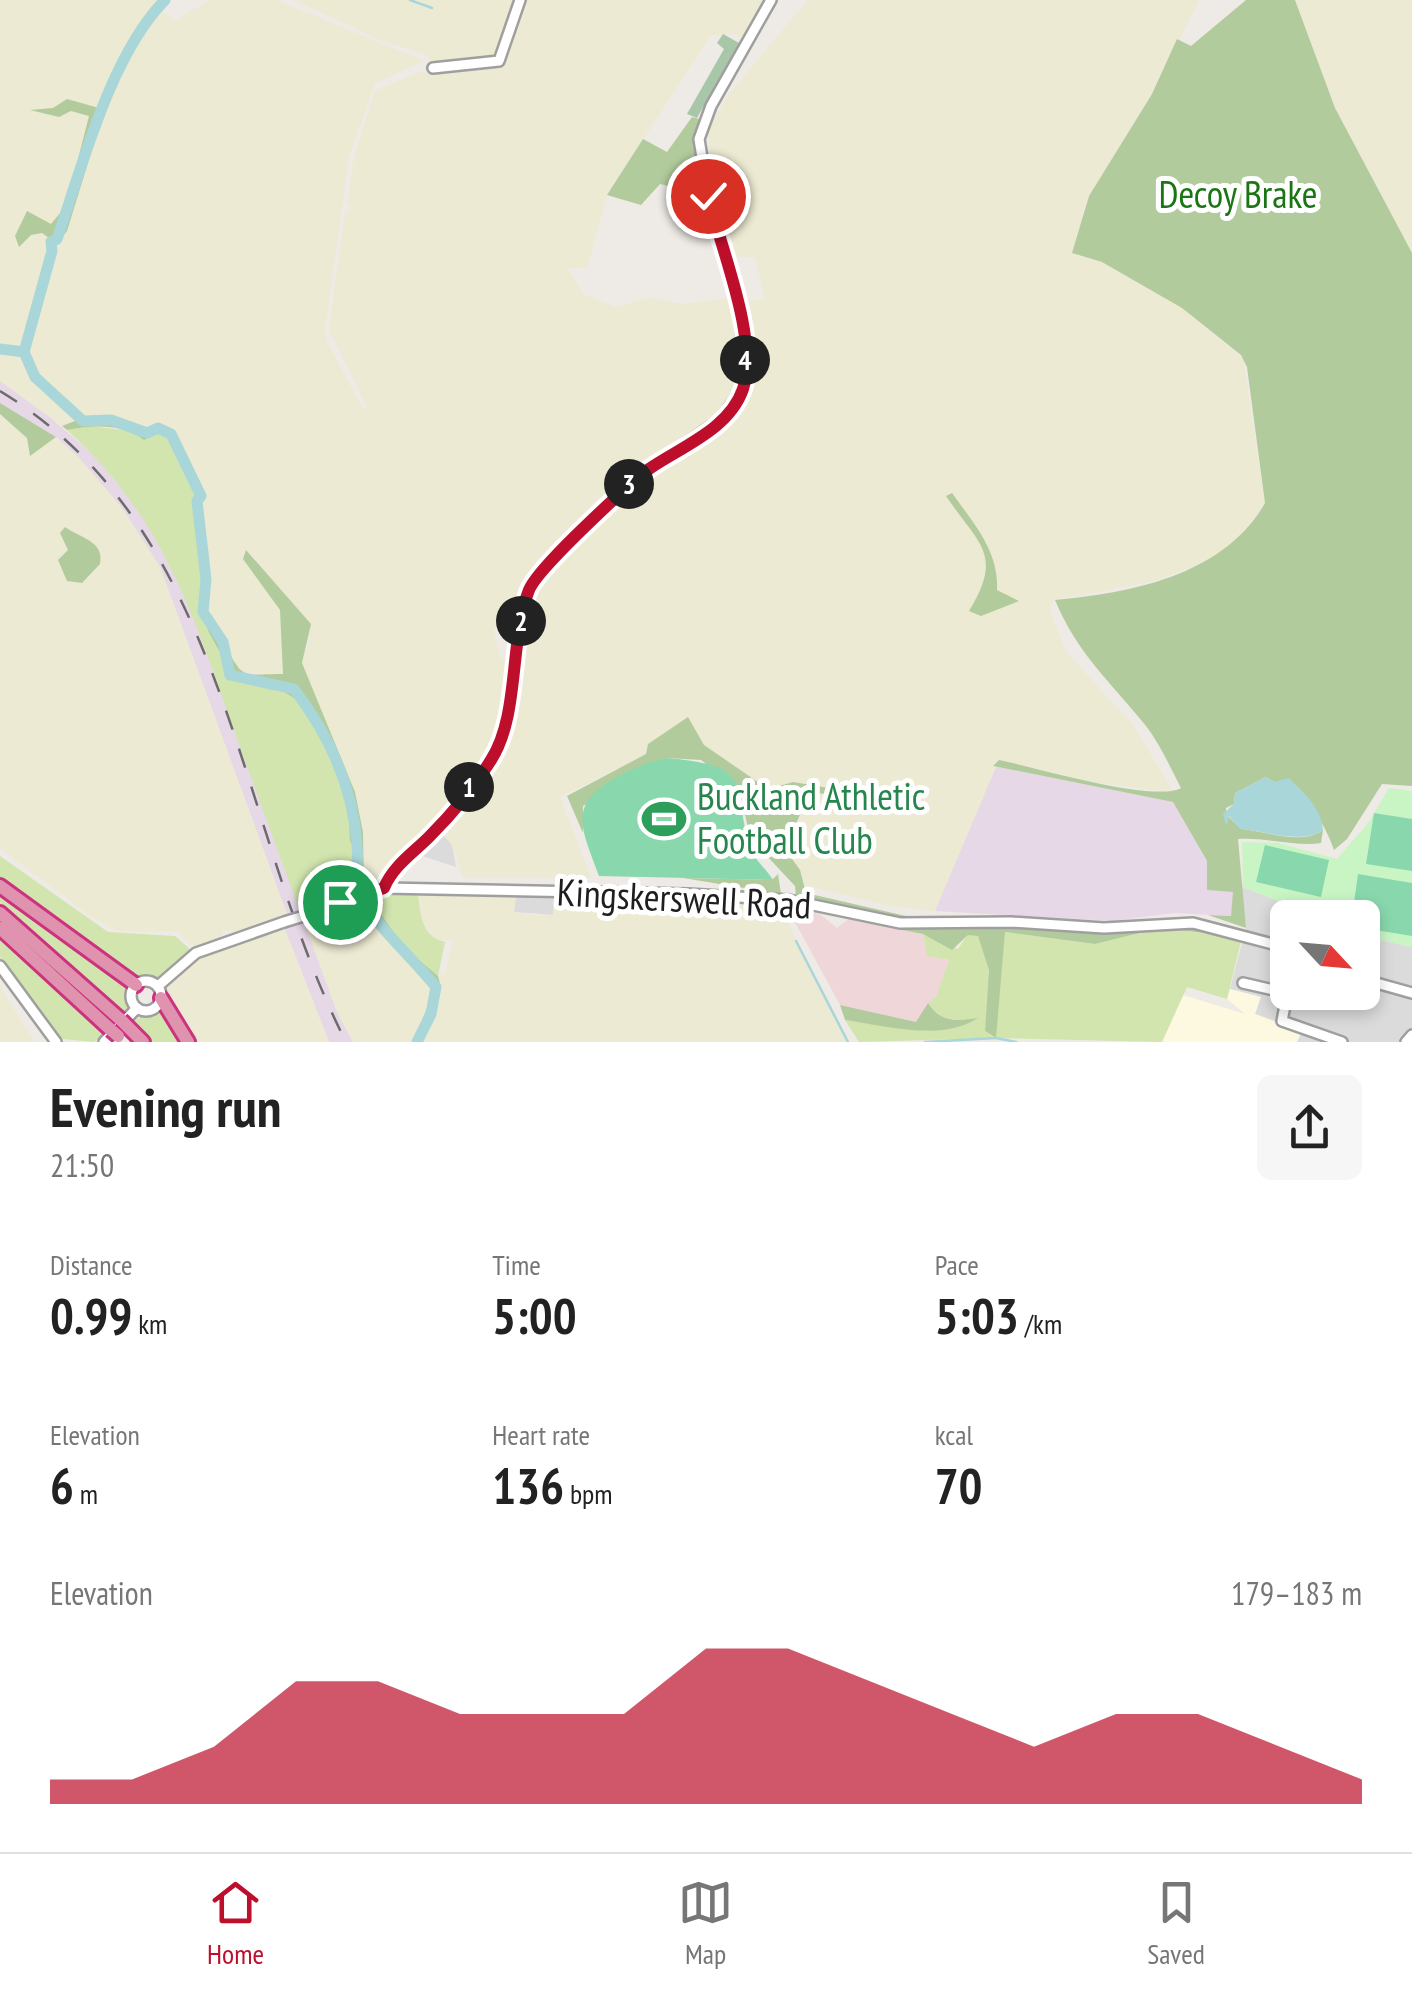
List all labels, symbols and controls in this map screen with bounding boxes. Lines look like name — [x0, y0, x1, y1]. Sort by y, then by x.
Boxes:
pin — [666, 154, 751, 239]
icon: check — [681, 169, 736, 224]
park label: Decoy Brake — [1158, 169, 1318, 218]
pin: 4 — [720, 335, 770, 385]
text: 4 — [738, 341, 752, 378]
pin: 3 — [604, 459, 654, 509]
text: 3 — [622, 465, 636, 502]
pin: 2 — [496, 596, 546, 646]
text: 2 — [514, 602, 528, 639]
pin: 1 — [444, 762, 494, 812]
text: 1 — [462, 768, 476, 805]
place label: Buckland Athletic Football Club — [697, 771, 925, 864]
sports icon: Buckland Athletic Football Club — [640, 795, 688, 843]
pin — [298, 860, 383, 945]
street label: Kingskerswell Road — [556, 866, 812, 929]
icon: arrive — [313, 875, 368, 930]
north arrow — [1270, 900, 1380, 1010]
map controls — [1270, 900, 1380, 1010]
text: Evening run — [50, 1071, 282, 1142]
button: share — [1257, 1075, 1362, 1180]
text: 21:50 — [50, 1144, 114, 1186]
text: Distance — [50, 1246, 133, 1283]
text: Time — [492, 1246, 541, 1283]
text: Pace — [935, 1246, 979, 1283]
text: 0.99 — [50, 1283, 132, 1348]
text: 5:00 — [492, 1283, 577, 1348]
text: 5:03 — [935, 1283, 1019, 1348]
text: km — [132, 1305, 167, 1342]
text: /km — [1019, 1305, 1062, 1342]
text: Elevation — [50, 1416, 140, 1453]
text: Heart rate — [492, 1416, 590, 1453]
text: kcal — [935, 1416, 973, 1453]
text: 6 — [50, 1453, 74, 1518]
text: 136 — [492, 1453, 564, 1518]
text: 70 — [935, 1453, 982, 1518]
text: m — [74, 1475, 98, 1512]
text: bpm — [564, 1475, 613, 1512]
text: Elevation — [50, 1572, 153, 1614]
text: 179–183 m — [1231, 1572, 1362, 1614]
tab: Home — [207, 1875, 264, 1972]
tab: Map — [678, 1875, 733, 1972]
tab: Saved — [1147, 1875, 1205, 1972]

